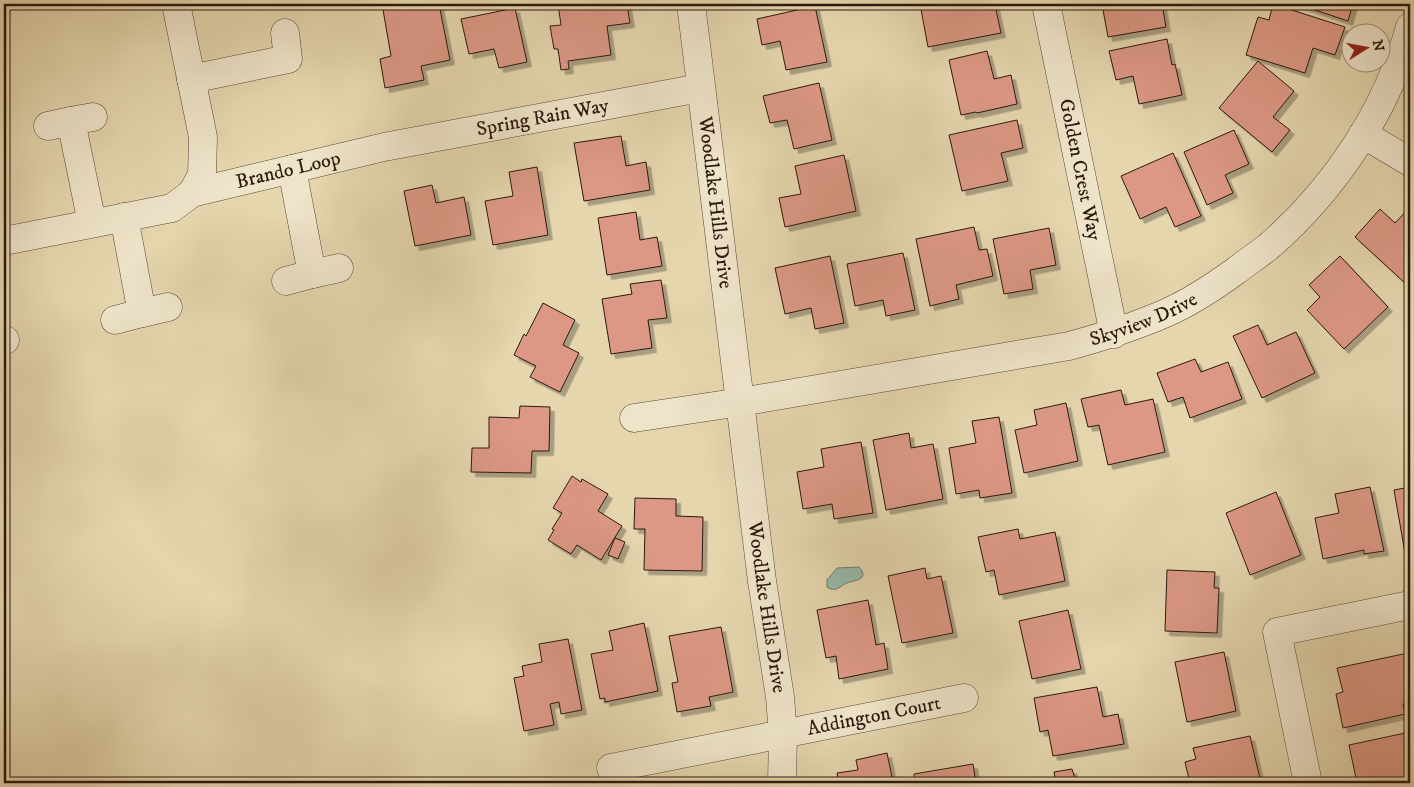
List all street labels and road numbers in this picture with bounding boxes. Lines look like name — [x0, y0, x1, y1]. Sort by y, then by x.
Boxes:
street label: Spring Rain Way — [474, 93, 611, 142]
street label: Golden Crest Way — [1053, 96, 1107, 243]
street label: Woodlake Hills Drive — [692, 114, 738, 290]
street label: Brando Loop — [233, 145, 343, 195]
street label: Skyview Drive — [1087, 287, 1202, 352]
street label: Woodlake Hills Drive — [742, 519, 792, 695]
street label: Addington Court — [805, 690, 943, 741]

